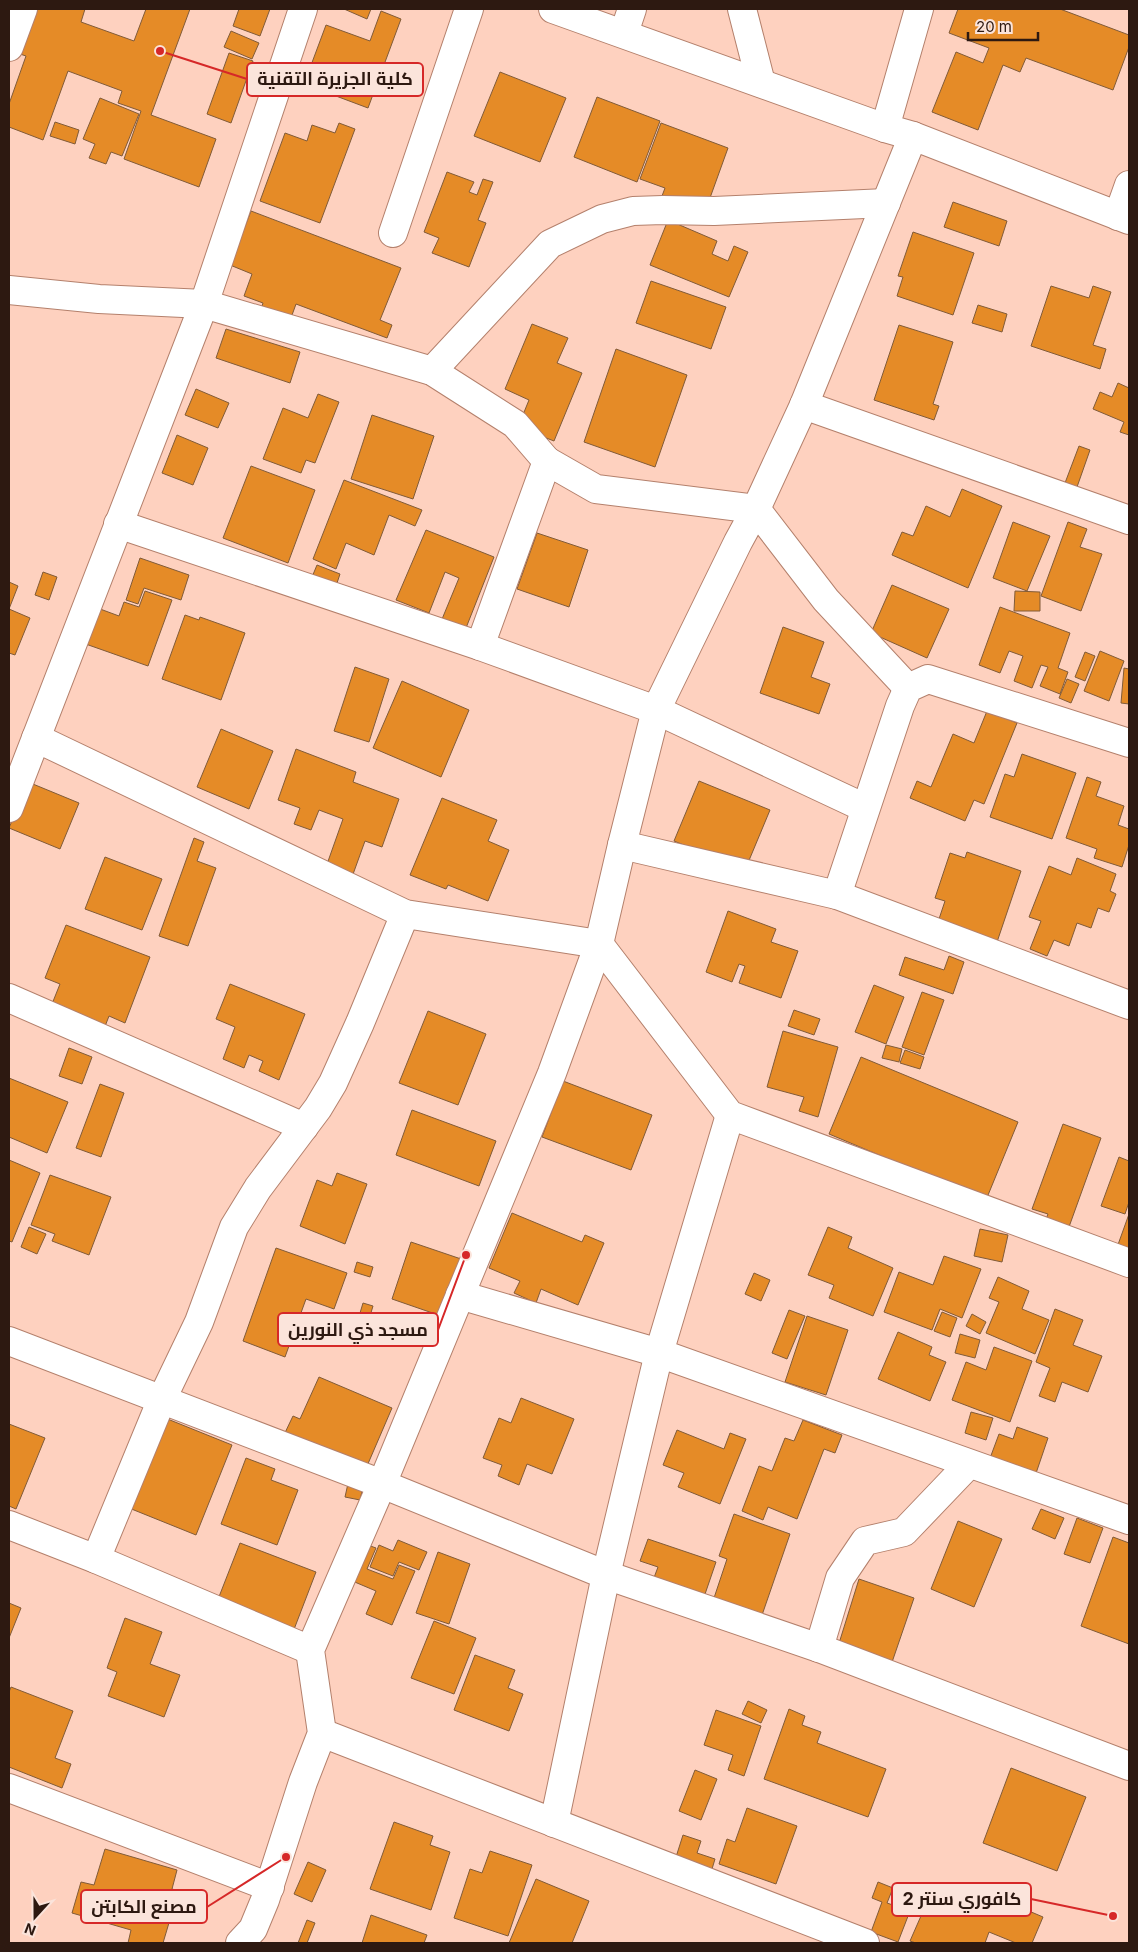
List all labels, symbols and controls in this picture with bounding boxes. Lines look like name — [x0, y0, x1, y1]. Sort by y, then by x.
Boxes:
scale bar — [968, 10, 1038, 42]
text: 20 m — [976, 17, 1012, 36]
callout: كلية الجزيرة التقنية — [247, 63, 423, 96]
text: كلية الجزيرة التقنية — [257, 68, 413, 90]
callout: مسجد ذي النورين — [278, 1313, 438, 1346]
text: مسجد ذي النورين — [288, 1319, 428, 1344]
callout: كافوري سنتر 2 — [892, 1883, 1031, 1916]
text: كافوري سنتر 2 — [903, 1888, 1021, 1913]
callout: مصنع الكابتن — [81, 1890, 207, 1923]
north arrow — [10, 1892, 60, 1942]
text: مصنع الكابتن — [91, 1896, 197, 1919]
text: N — [22, 1920, 38, 1939]

